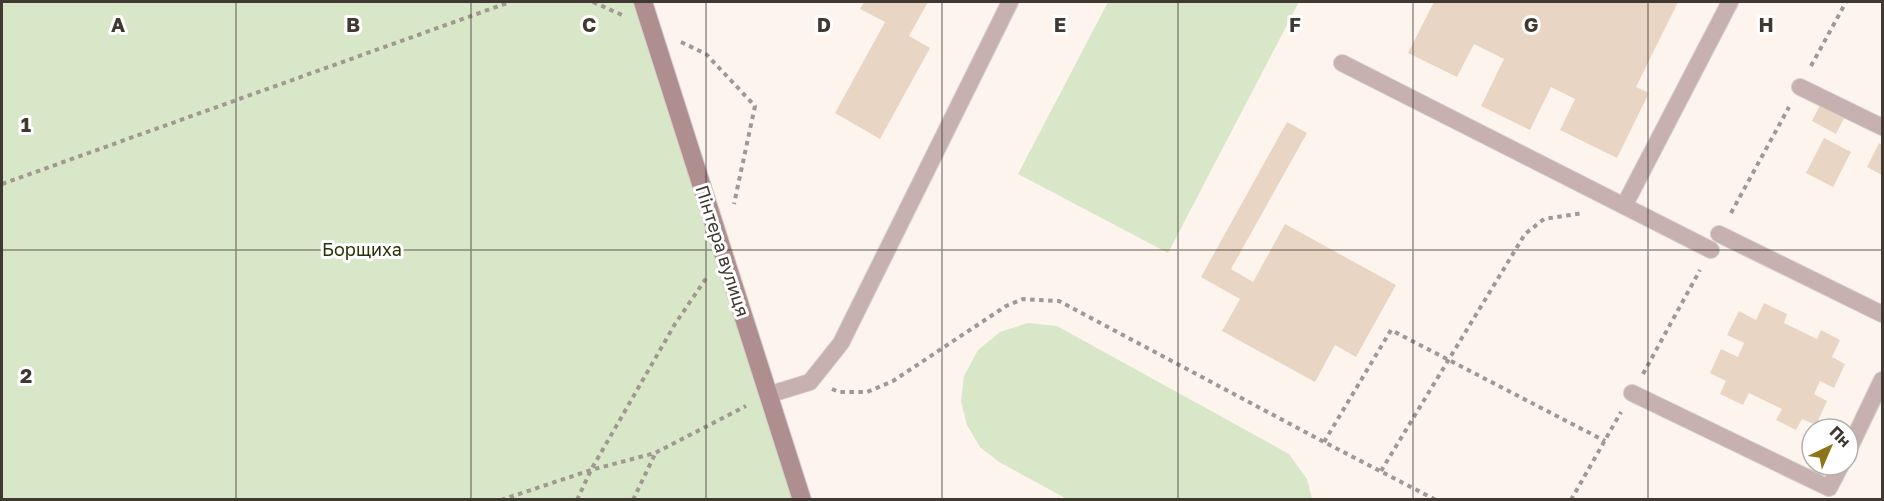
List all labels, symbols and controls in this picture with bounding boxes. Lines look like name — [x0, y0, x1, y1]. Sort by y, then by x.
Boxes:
text: A — [111, 12, 125, 36]
text: B — [346, 12, 360, 36]
text: C — [582, 12, 596, 36]
text: D — [817, 12, 831, 36]
text: E — [1054, 12, 1066, 36]
text: F — [1289, 12, 1301, 36]
text: G — [1524, 12, 1538, 36]
text: H — [1758, 12, 1774, 36]
text: 1 — [21, 112, 31, 136]
street label: Пінтера вулиця — [691, 182, 755, 319]
park label: Борщиха — [322, 238, 402, 260]
text: 2 — [20, 363, 32, 387]
north arrow — [1800, 417, 1860, 477]
text: Пн — [1826, 421, 1855, 451]

